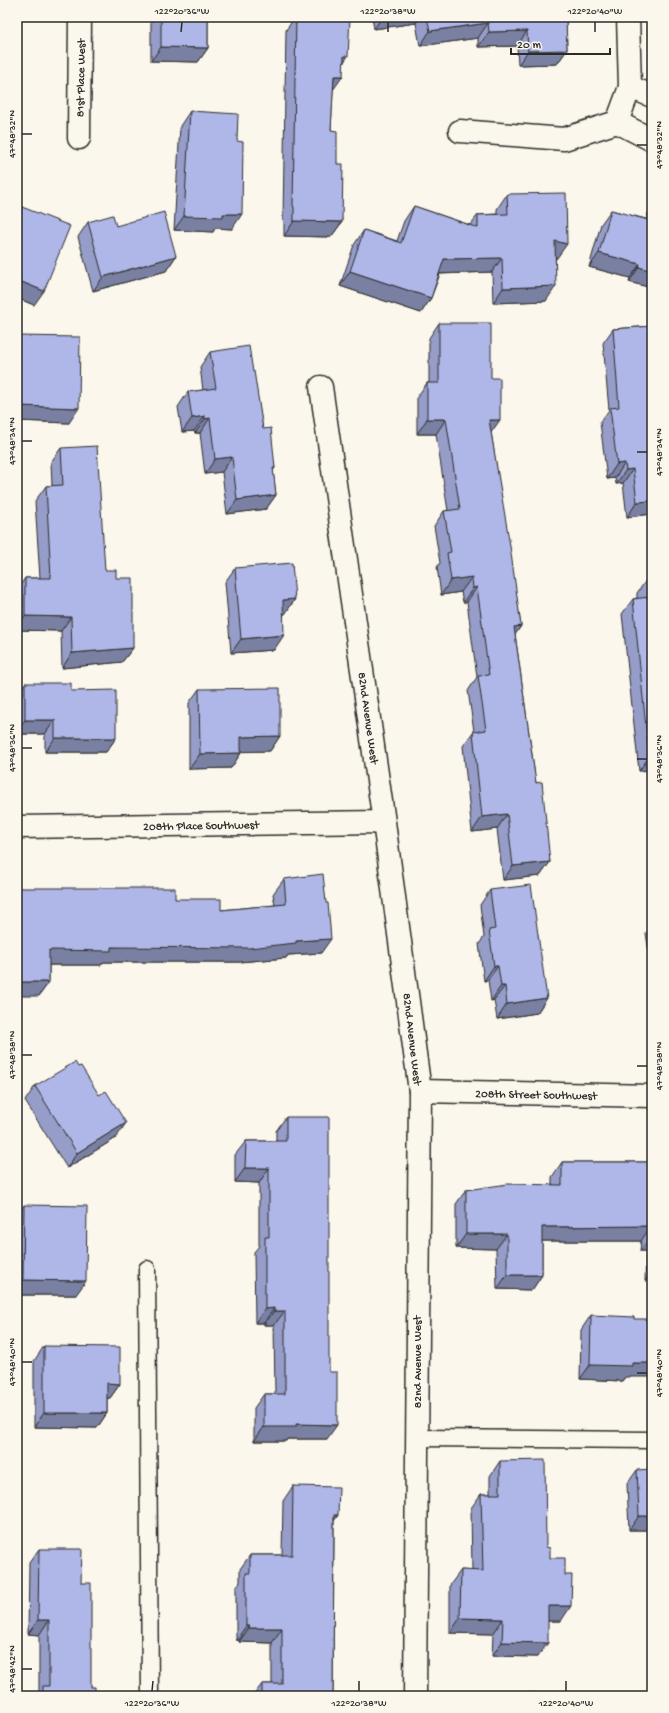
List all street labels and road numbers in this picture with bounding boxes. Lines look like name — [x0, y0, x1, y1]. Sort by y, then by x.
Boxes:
street label: 81st Place West — [74, 38, 90, 117]
street label: 82nd Avenue West — [354, 671, 381, 766]
street label: 208th Place Southwest — [143, 819, 260, 835]
street label: 82nd Avenue West — [398, 992, 424, 1087]
street label: 208th Street Southwest — [475, 1088, 598, 1104]
street label: 82nd Avenue West — [412, 1315, 426, 1408]

